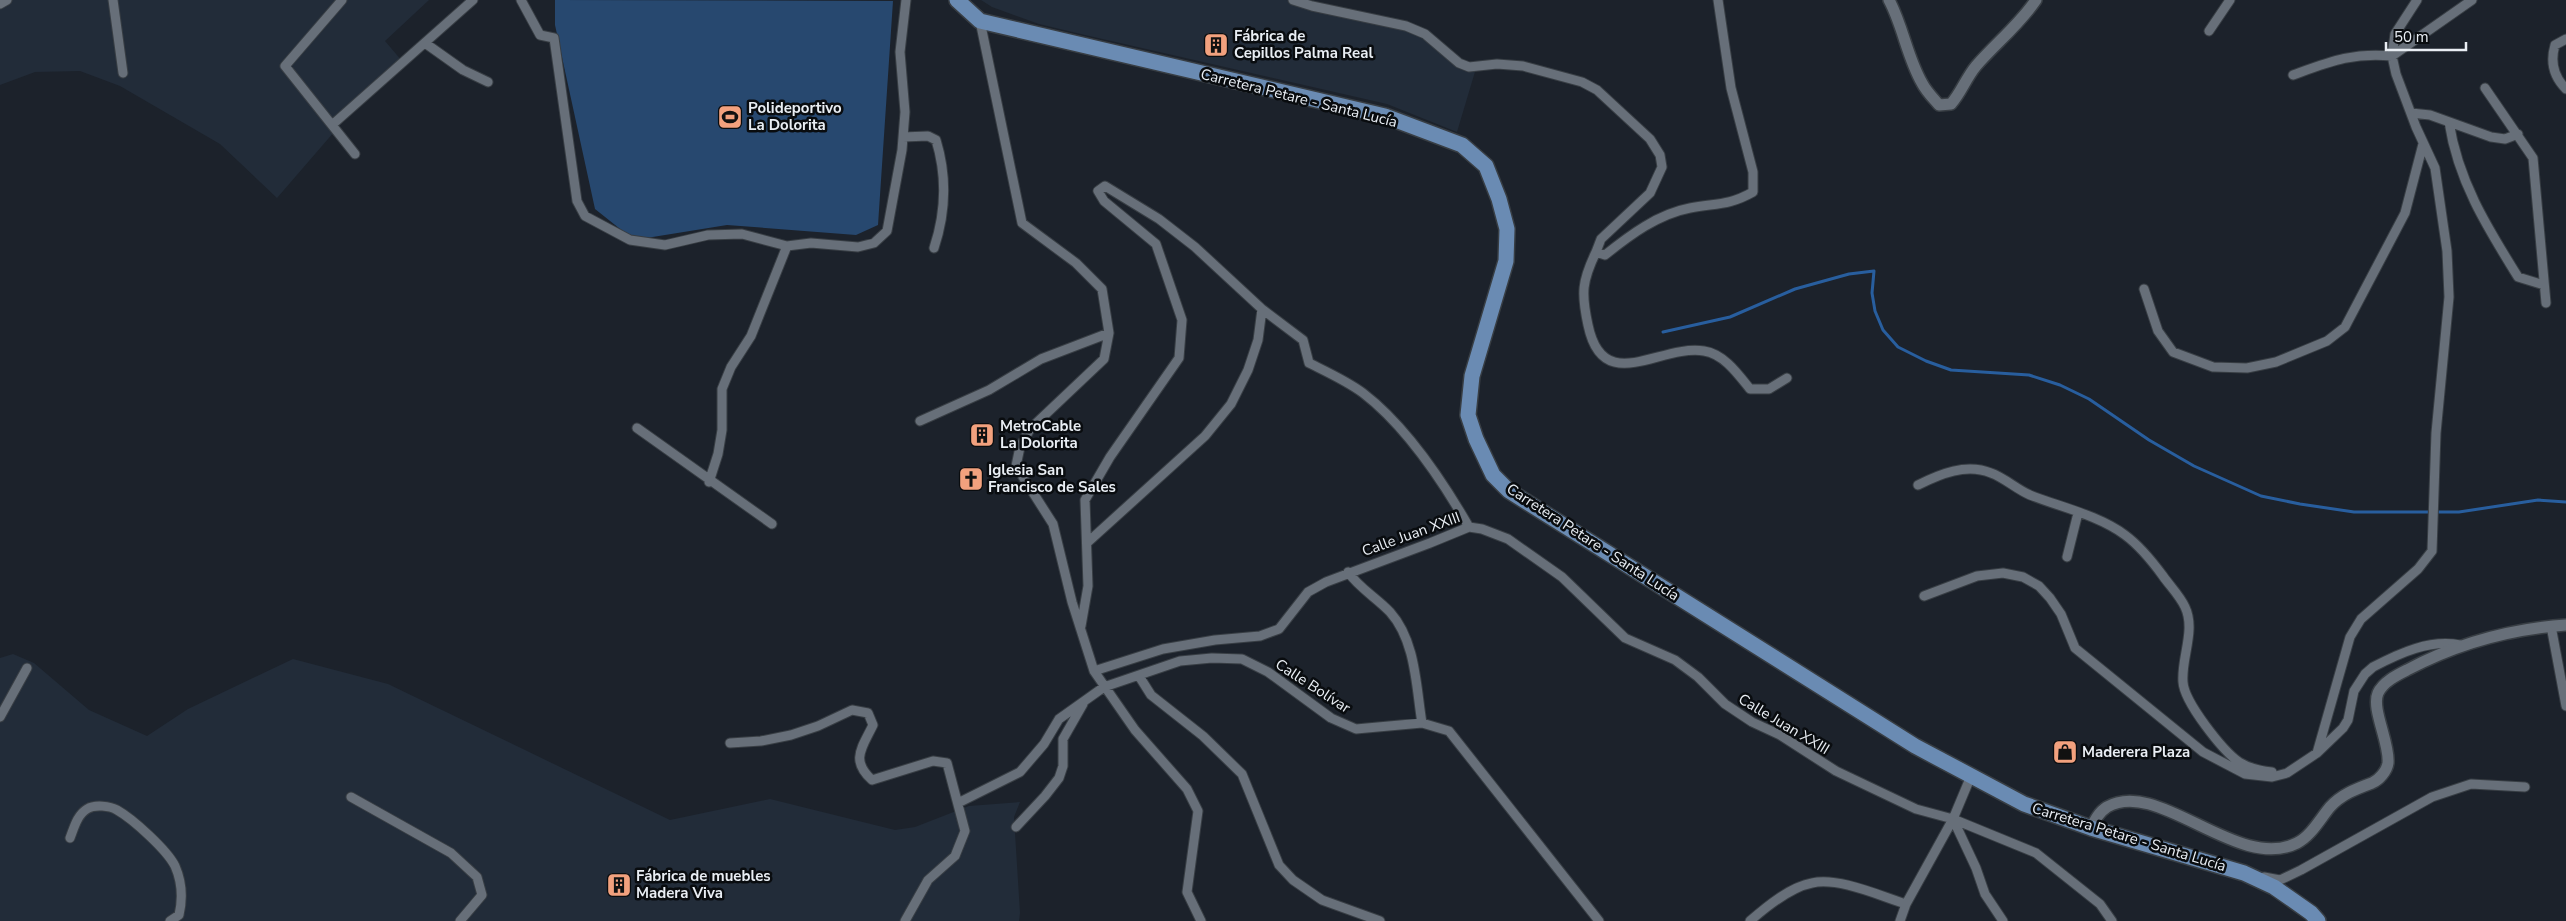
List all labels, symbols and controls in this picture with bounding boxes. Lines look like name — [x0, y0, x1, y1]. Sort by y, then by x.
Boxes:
scale bar — [2386, 20, 2466, 52]
place label: Fábrica de Cepillos Palma Real — [1234, 26, 1373, 63]
text: 50 m — [2394, 27, 2429, 47]
building icon: Fábrica de Cepillos Palma Real — [1203, 32, 1229, 58]
street label: Carretera Petare - Santa Lucía — [1199, 64, 1399, 132]
place label: Polideportivo La Dolorita — [748, 98, 842, 135]
sports icon: Polideportivo La Dolorita — [717, 104, 743, 130]
place label: MetroCable La Dolorita — [1000, 416, 1081, 453]
building icon: MetroCable La Dolorita — [969, 422, 995, 448]
place label: Iglesia San Francisco de Sales — [988, 460, 1116, 497]
church icon: Iglesia San Francisco de Sales — [958, 466, 984, 492]
street label: Carretera Petare - Santa Lucía — [1503, 479, 1683, 605]
street label: Calle Juan XXIII — [1359, 507, 1463, 561]
street label: Calle Bolívar — [1272, 654, 1355, 718]
street label: Calle Juan XXIII — [1735, 689, 1833, 759]
shop icon: Maderera Plaza — [2052, 739, 2078, 765]
place label: Maderera Plaza — [2082, 742, 2190, 762]
street label: Carretera Petare - Santa Lucía — [2030, 798, 2228, 876]
place label: Fábrica de muebles Madera Viva — [636, 866, 771, 903]
building icon: Fábrica de muebles Madera Viva — [606, 872, 632, 898]

